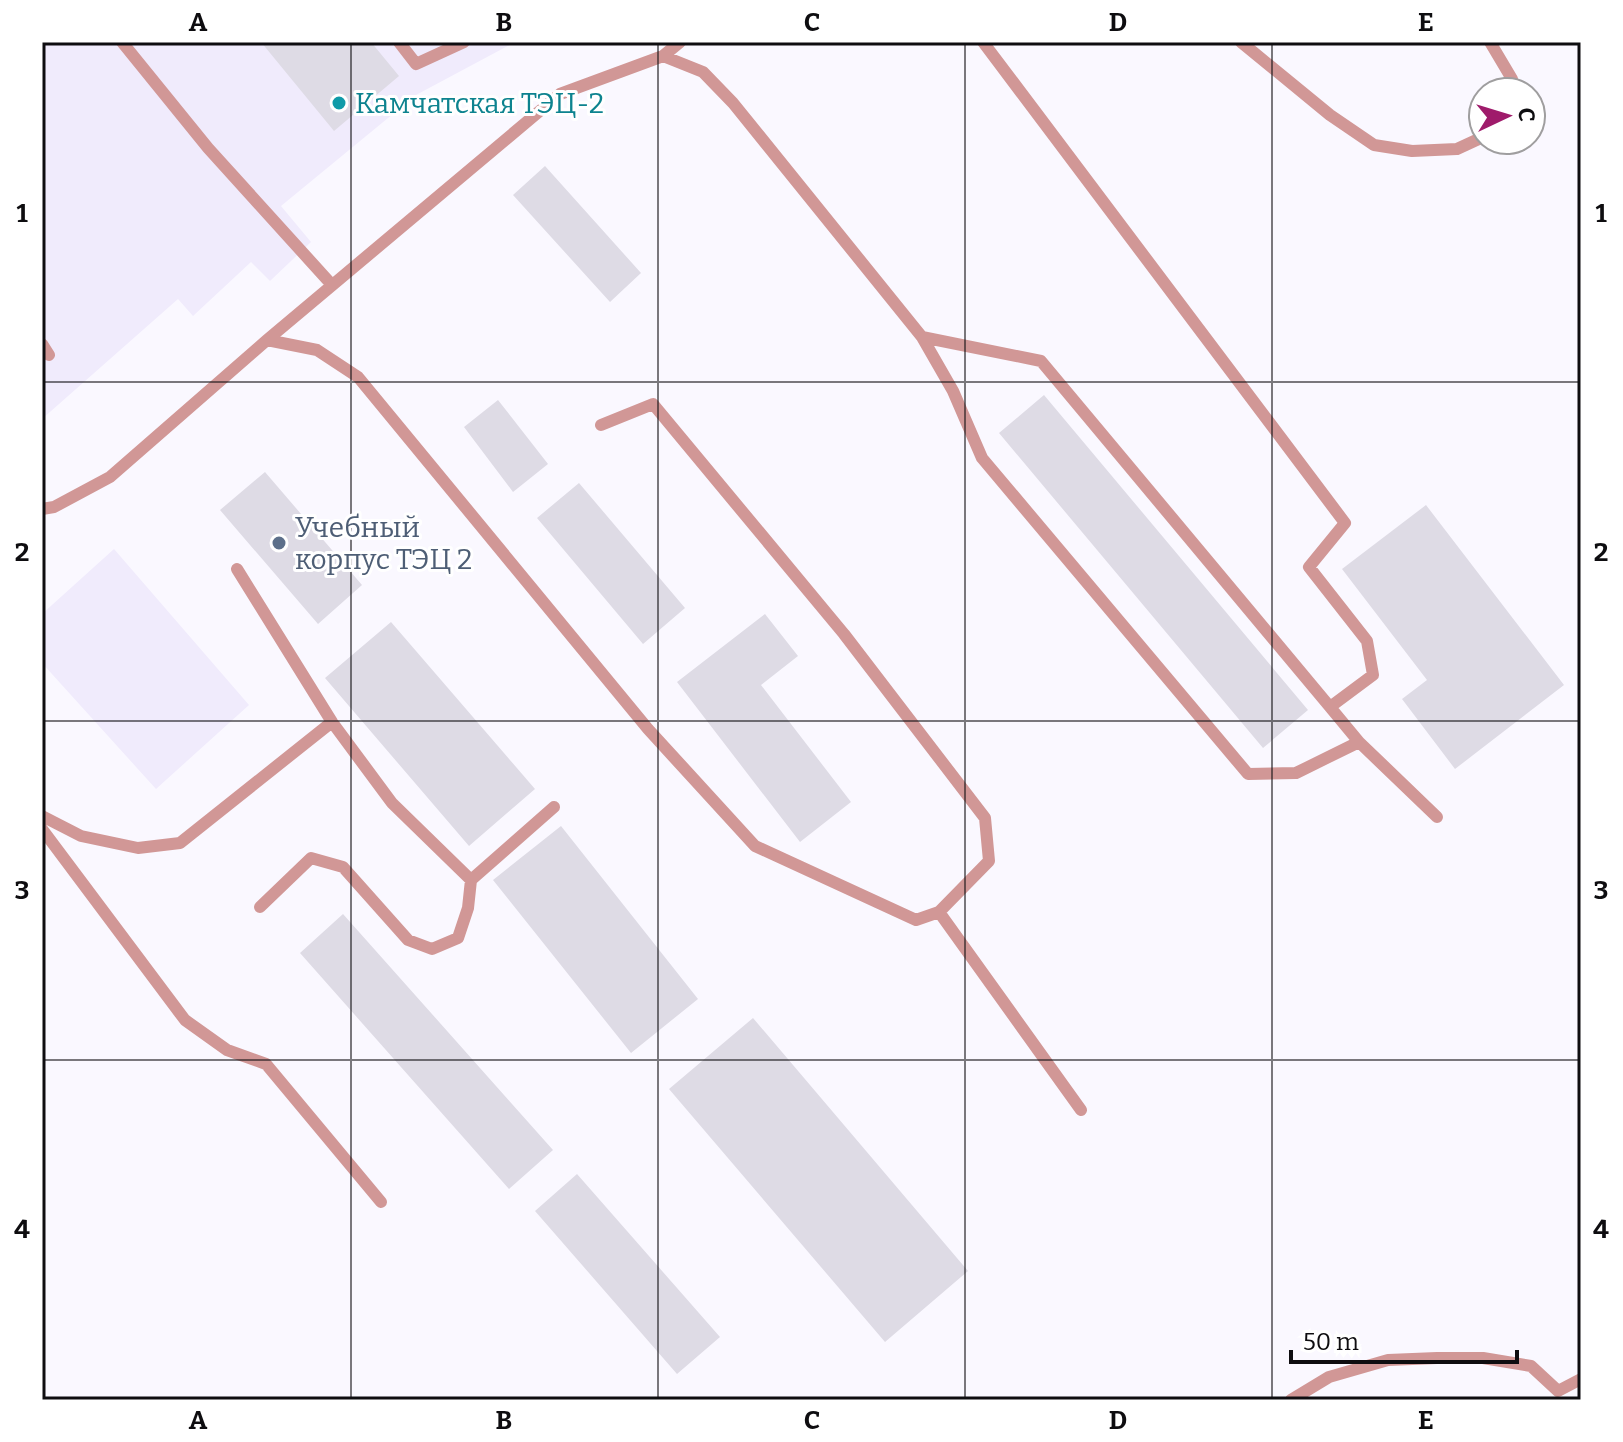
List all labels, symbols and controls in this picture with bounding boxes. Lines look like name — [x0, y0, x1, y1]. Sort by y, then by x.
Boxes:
text: A — [189, 7, 208, 38]
text: B — [496, 7, 512, 38]
text: C — [804, 7, 820, 38]
text: D — [1109, 7, 1127, 38]
text: E — [1418, 7, 1434, 38]
north arrow — [1467, 76, 1547, 156]
place label: Камчатская ТЭЦ-2 — [355, 87, 604, 120]
marker: Камчатская ТЭЦ-2 — [330, 94, 348, 112]
text: С — [1513, 107, 1540, 123]
text: 1 — [16, 198, 28, 229]
text: 1 — [1595, 198, 1607, 229]
place label: Учебный корпус ТЭЦ 2 — [295, 511, 472, 576]
marker: Учебный корпус ТЭЦ 2 — [270, 534, 288, 552]
text: 2 — [15, 537, 29, 568]
text: 2 — [1594, 537, 1608, 568]
text: 3 — [15, 875, 29, 906]
text: 3 — [1594, 875, 1608, 906]
text: 4 — [14, 1214, 30, 1245]
text: 4 — [1593, 1214, 1609, 1245]
scale bar — [1291, 1314, 1517, 1364]
text: 50 m — [1303, 1328, 1359, 1356]
text: A — [189, 1405, 208, 1436]
text: B — [496, 1405, 512, 1436]
text: C — [804, 1405, 820, 1436]
text: D — [1109, 1405, 1127, 1436]
text: E — [1418, 1405, 1434, 1436]

